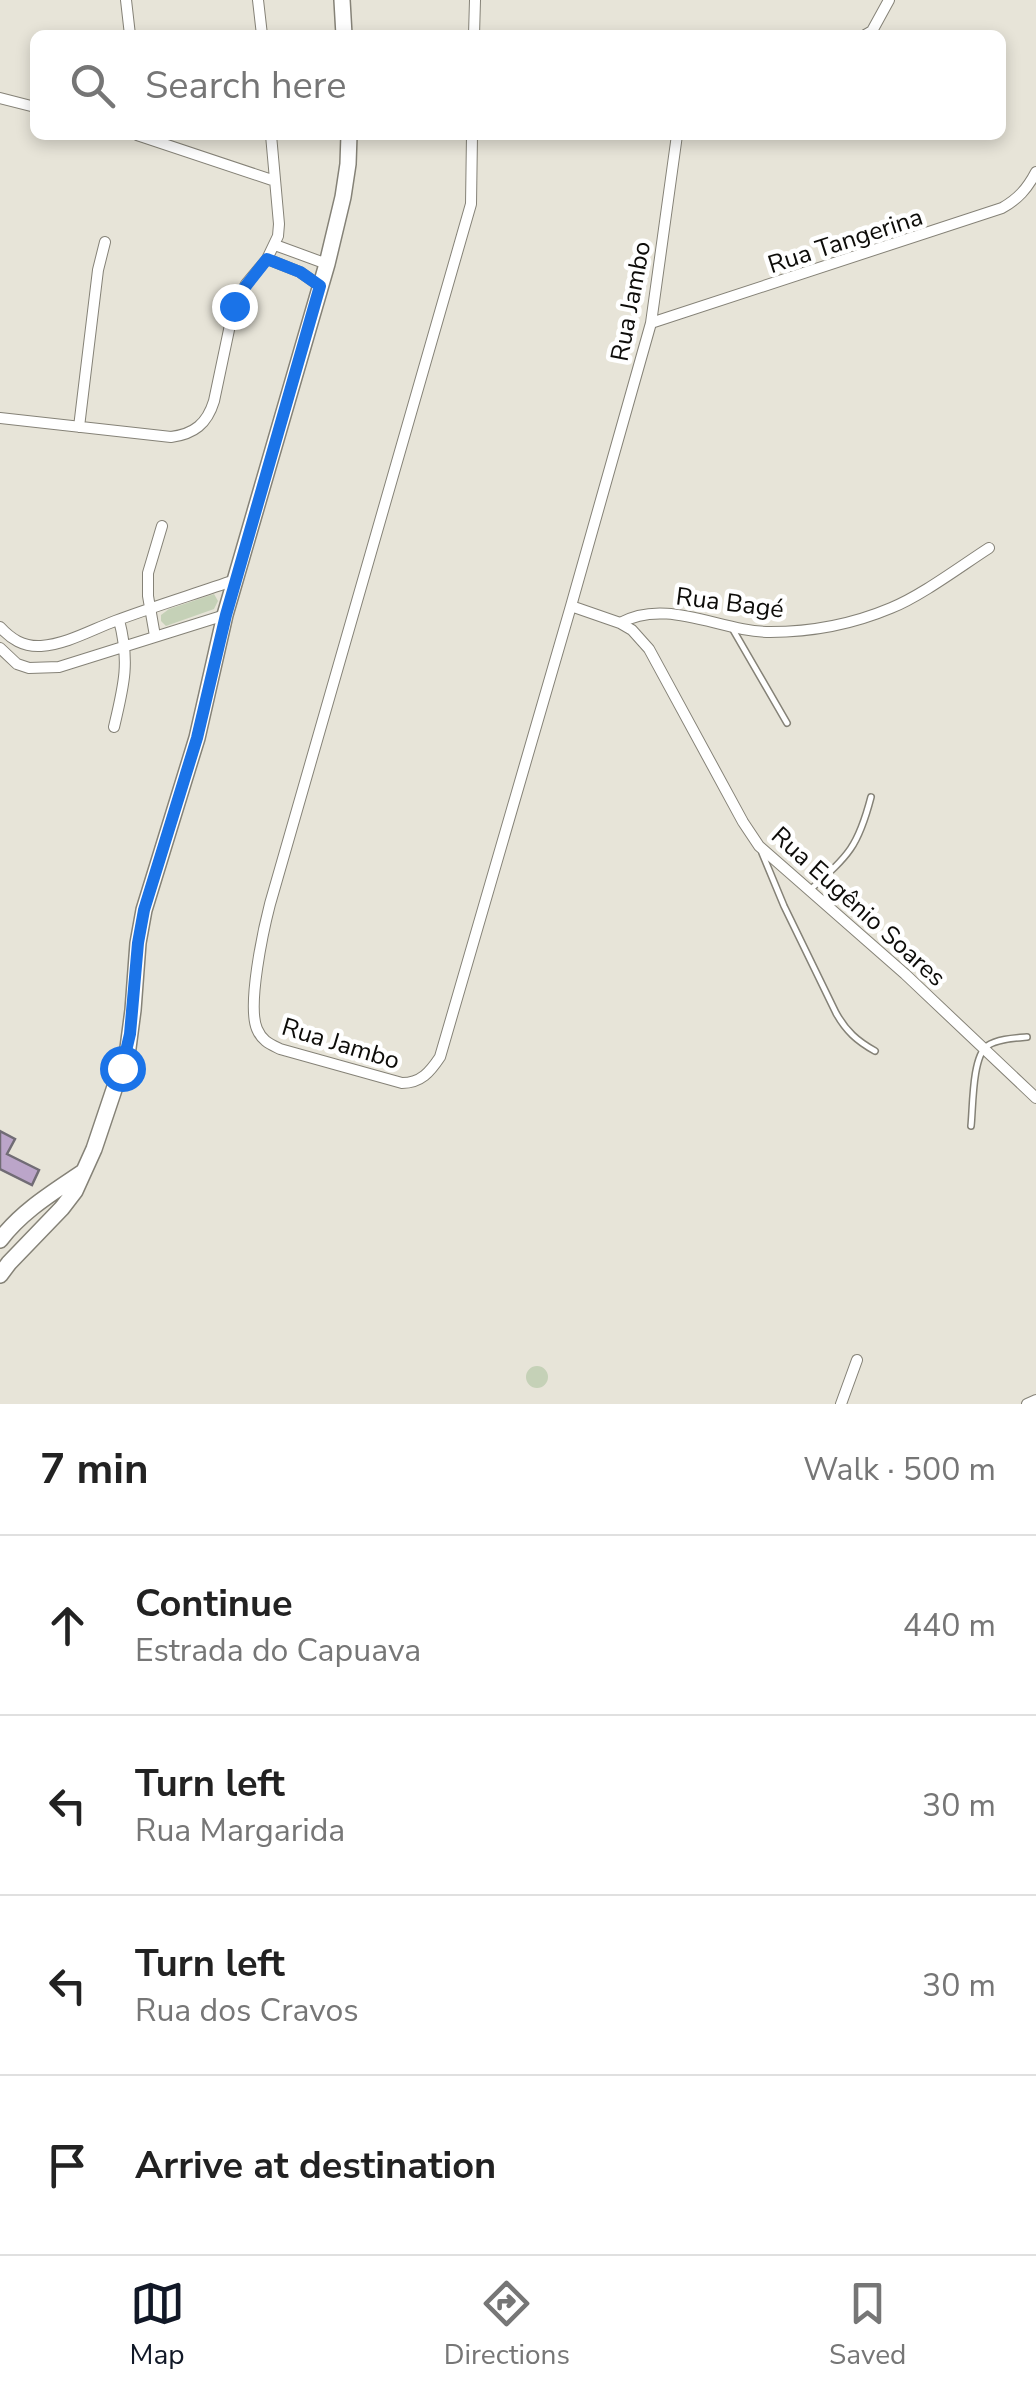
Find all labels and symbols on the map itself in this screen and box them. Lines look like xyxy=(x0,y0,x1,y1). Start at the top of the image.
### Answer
street label: Rua Tangerina xyxy=(763,200,927,282)
street label: Rua Jambo xyxy=(603,238,659,364)
route end xyxy=(212,284,258,330)
street label: Rua Bagé xyxy=(674,580,786,626)
street label: Rua Eugênio Soares xyxy=(764,819,953,994)
street label: Rua Jambo xyxy=(278,1010,404,1078)
route start xyxy=(100,1046,146,1092)

